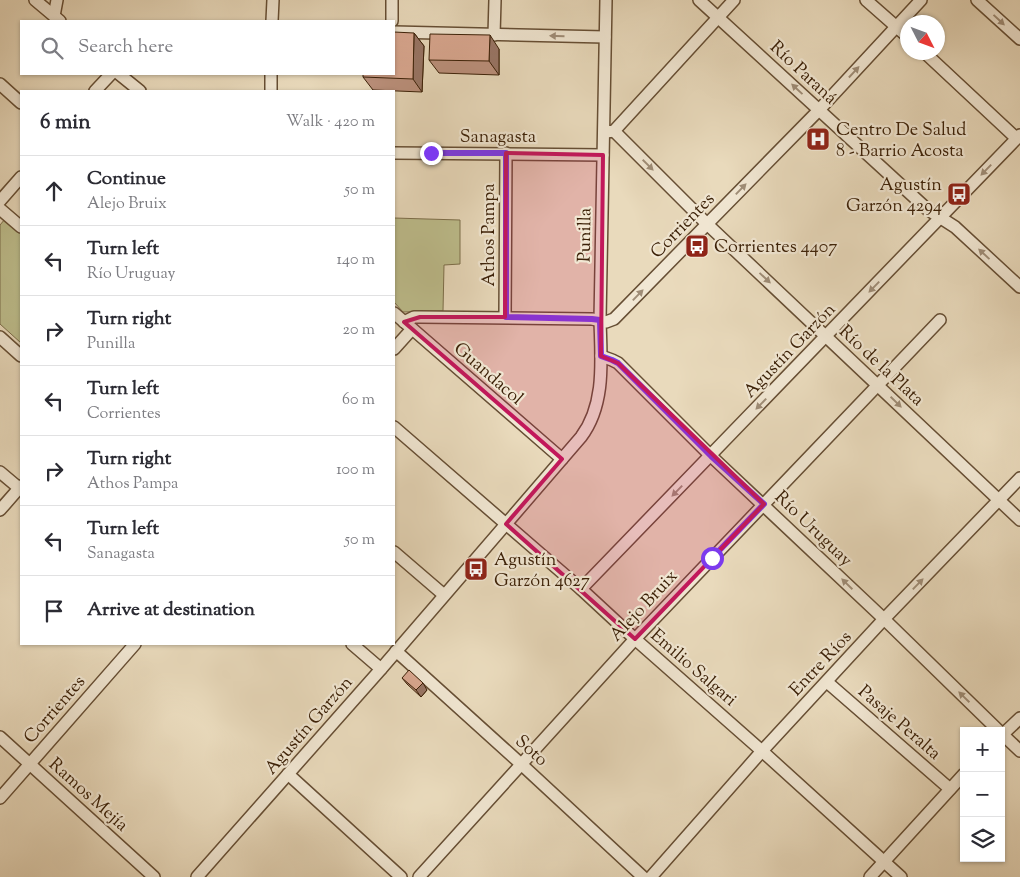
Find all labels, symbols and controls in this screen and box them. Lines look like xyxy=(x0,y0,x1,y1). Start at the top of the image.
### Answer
one-way arrow xyxy=(992,14,1004,26)
north arrow xyxy=(900,15,945,60)
search box xyxy=(20,20,395,75)
one-way arrow xyxy=(548,32,564,40)
icon: search xyxy=(38,34,66,62)
text: Search here xyxy=(78,34,173,61)
street label: Río Paraná xyxy=(763,35,842,111)
one-way arrow xyxy=(848,66,860,78)
one-way arrow xyxy=(791,83,803,95)
text: 6 min xyxy=(40,108,91,138)
text: Walk · 420 m xyxy=(286,111,375,134)
place label: Centro De Salud 8 - Barrio Acosta xyxy=(836,118,966,165)
street label: Sanagasta xyxy=(460,125,536,151)
hospital icon: Centro De Salud 8 - Barrio Acosta xyxy=(805,126,831,152)
route end xyxy=(420,142,443,165)
one-way arrow xyxy=(642,159,654,171)
one-way arrow xyxy=(980,163,992,175)
text: Continue xyxy=(87,166,166,193)
place label: Agustín Garzón 4294 xyxy=(846,173,942,220)
icon: ahead xyxy=(40,177,68,205)
text: 50 m xyxy=(344,179,375,202)
bus stop icon: Agustín Garzón 4294 xyxy=(946,181,972,207)
one-way arrow xyxy=(735,183,747,195)
street label: Athos Pampa xyxy=(477,184,503,286)
street label: Corrientes xyxy=(645,188,722,265)
text: Alejo Bruix xyxy=(87,193,167,216)
street label: Punilla xyxy=(573,208,599,262)
bus stop icon: Corrientes 4407 xyxy=(684,233,710,259)
place label: Corrientes 4407 xyxy=(714,235,837,261)
text: Turn left xyxy=(87,236,159,263)
icon: left xyxy=(40,247,68,275)
one-way arrow xyxy=(979,248,991,260)
text: 140 m xyxy=(337,249,375,272)
text: Río Uruguay xyxy=(87,263,176,286)
one-way arrow xyxy=(758,272,770,284)
one-way arrow xyxy=(868,281,880,293)
one-way arrow xyxy=(632,290,644,302)
street label: Agustín Garzón xyxy=(738,298,843,405)
text: Turn right xyxy=(87,306,171,333)
icon: right xyxy=(40,317,68,345)
text: 20 m xyxy=(342,319,375,342)
street label: Río de la Plata xyxy=(832,320,929,413)
text: Punilla xyxy=(87,333,135,356)
street label: Guandacol xyxy=(447,337,528,412)
text: Turn left xyxy=(87,376,159,403)
icon: left xyxy=(40,387,68,415)
text: 60 m xyxy=(342,389,375,412)
one-way arrow xyxy=(890,396,902,408)
one-way arrow xyxy=(755,398,767,410)
text: Corrientes xyxy=(87,403,161,426)
text: Turn right xyxy=(87,446,171,473)
icon: right xyxy=(40,457,68,485)
text: 100 m xyxy=(336,459,375,482)
text: Athos Pampa xyxy=(87,473,179,496)
one-way arrow xyxy=(671,484,683,496)
street label: Río Uruguay xyxy=(768,486,857,573)
text: Turn left xyxy=(87,516,159,543)
icon: left xyxy=(40,527,68,555)
text: 50 m xyxy=(344,529,375,552)
text: Sanagasta xyxy=(87,543,155,566)
route start xyxy=(701,547,724,570)
place label: Agustín Garzón 4627 xyxy=(494,548,590,595)
bus stop icon: Agustín Garzón 4627 xyxy=(463,556,489,582)
street label: Alejo Bruix xyxy=(604,565,685,648)
one-way arrow xyxy=(842,578,854,590)
one-way arrow xyxy=(912,578,924,590)
icon: arrive xyxy=(40,597,68,625)
text: Arrive at destination xyxy=(87,597,255,624)
street label: Emilio Salgari xyxy=(644,624,742,713)
street label: Entre Ríos xyxy=(784,626,859,703)
street label: Corrientes xyxy=(19,671,92,750)
street label: Agustín Garzón xyxy=(259,671,360,781)
street label: Pasaje Peralta xyxy=(851,680,946,767)
one-way arrow xyxy=(959,691,971,703)
map controls xyxy=(960,727,1005,862)
button: + xyxy=(960,727,1005,772)
street label: Soto xyxy=(508,730,553,773)
street label: Ramos Mejía xyxy=(42,752,133,838)
button: − xyxy=(960,772,1005,817)
button: layers xyxy=(960,817,1005,862)

